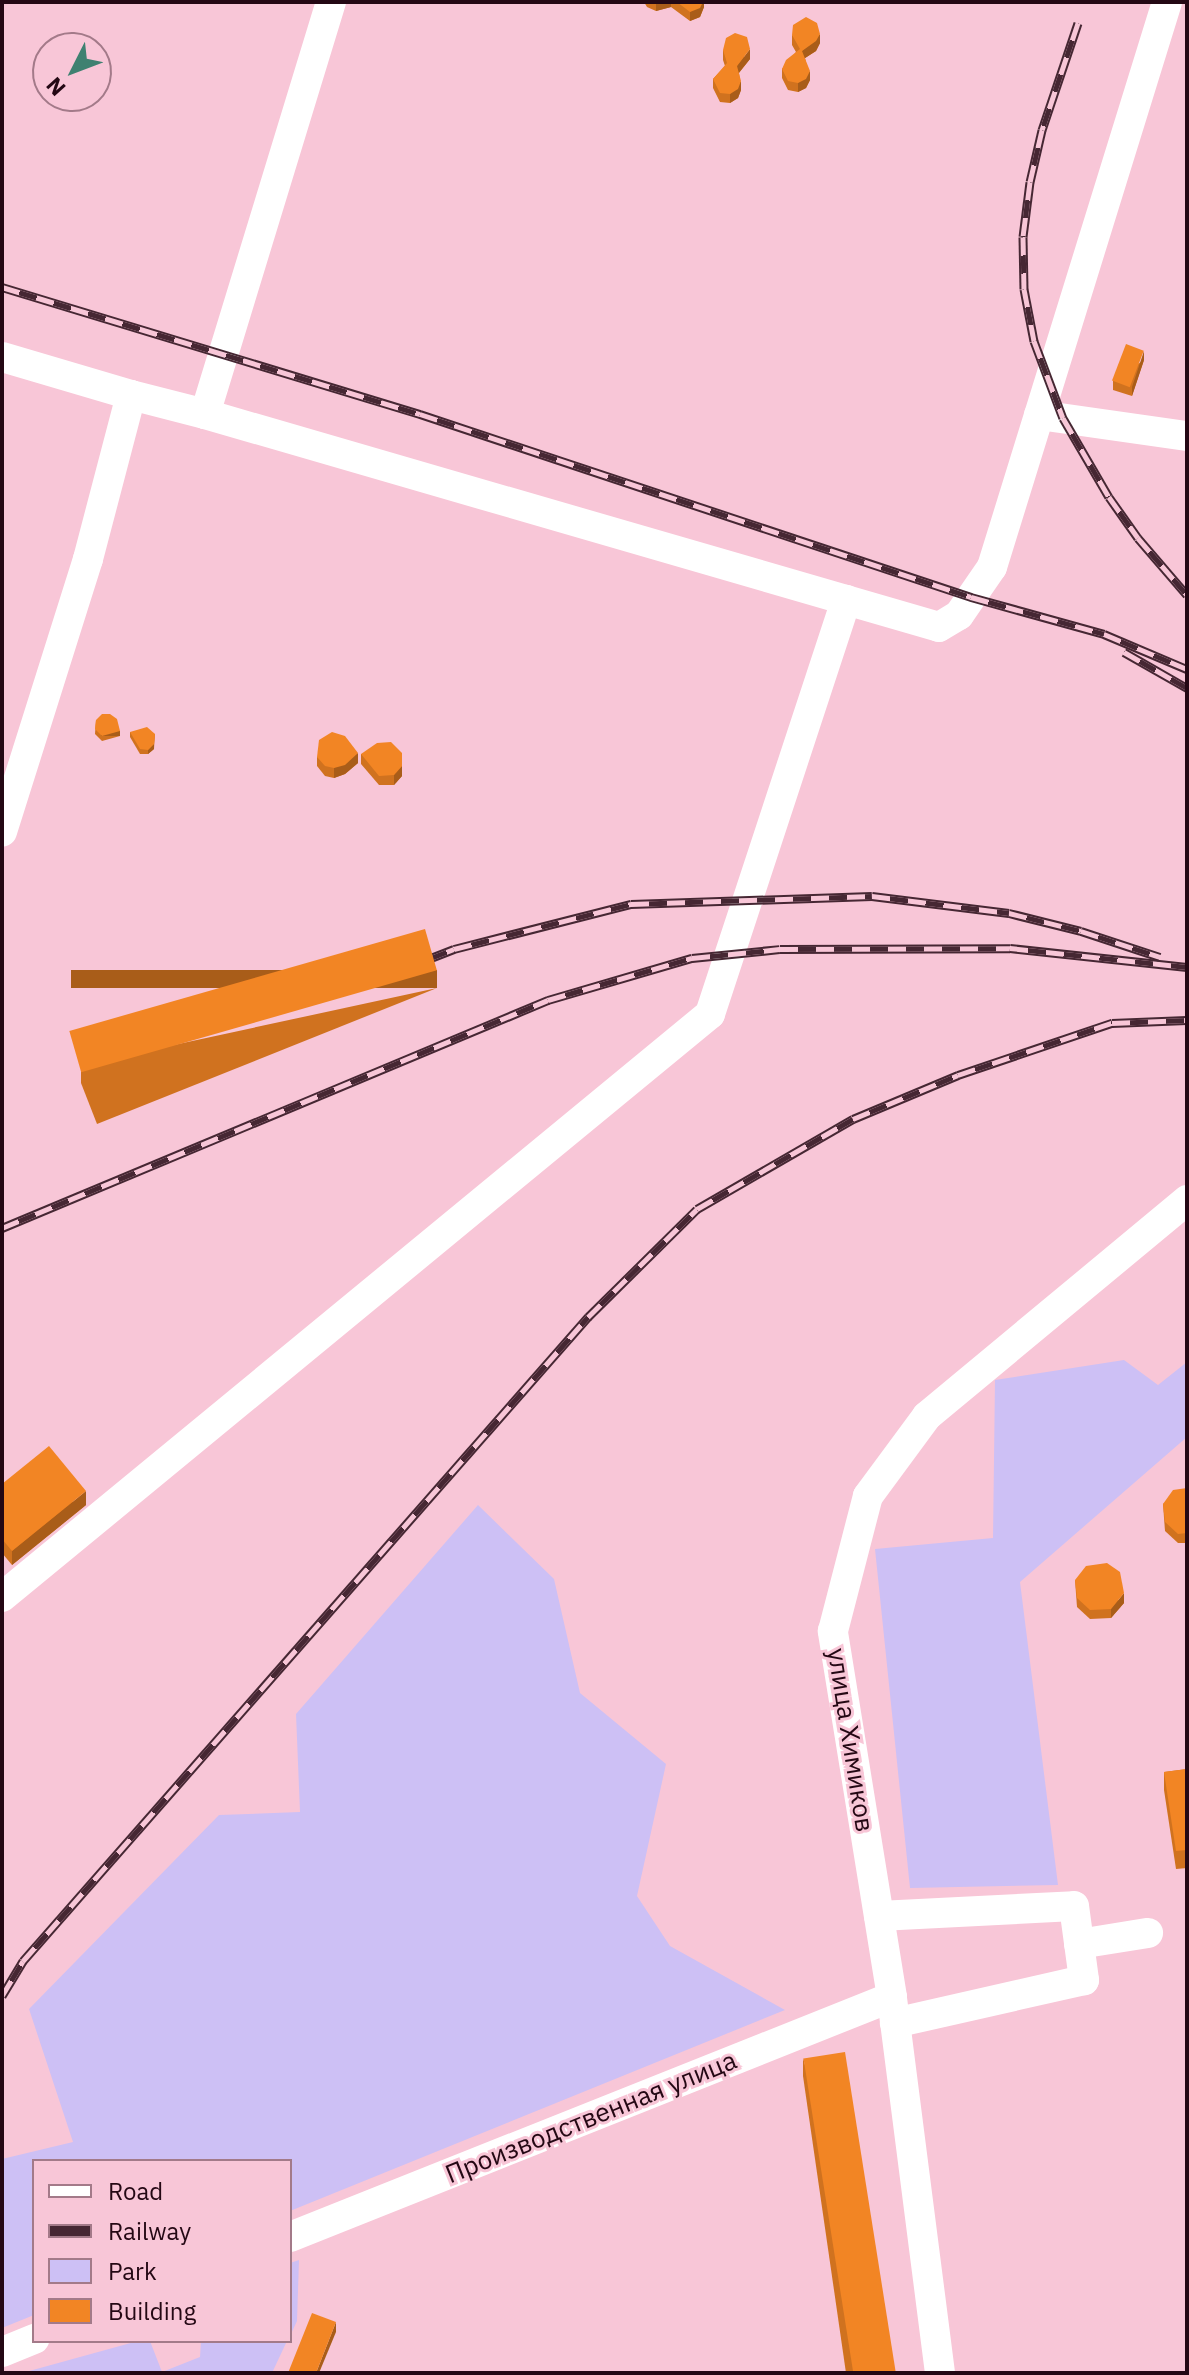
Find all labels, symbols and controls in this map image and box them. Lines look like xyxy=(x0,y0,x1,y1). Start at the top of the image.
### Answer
north arrow xyxy=(32,32,112,112)
text: N xyxy=(39,71,71,103)
street label: улица Химиков xyxy=(821,1646,881,1834)
street label: Производственная улица xyxy=(441,2044,741,2190)
legend xyxy=(32,2159,292,2343)
text: Road xyxy=(108,2175,163,2207)
text: Railway xyxy=(108,2215,191,2247)
text: Park xyxy=(108,2255,157,2287)
text: Building xyxy=(108,2295,196,2327)

